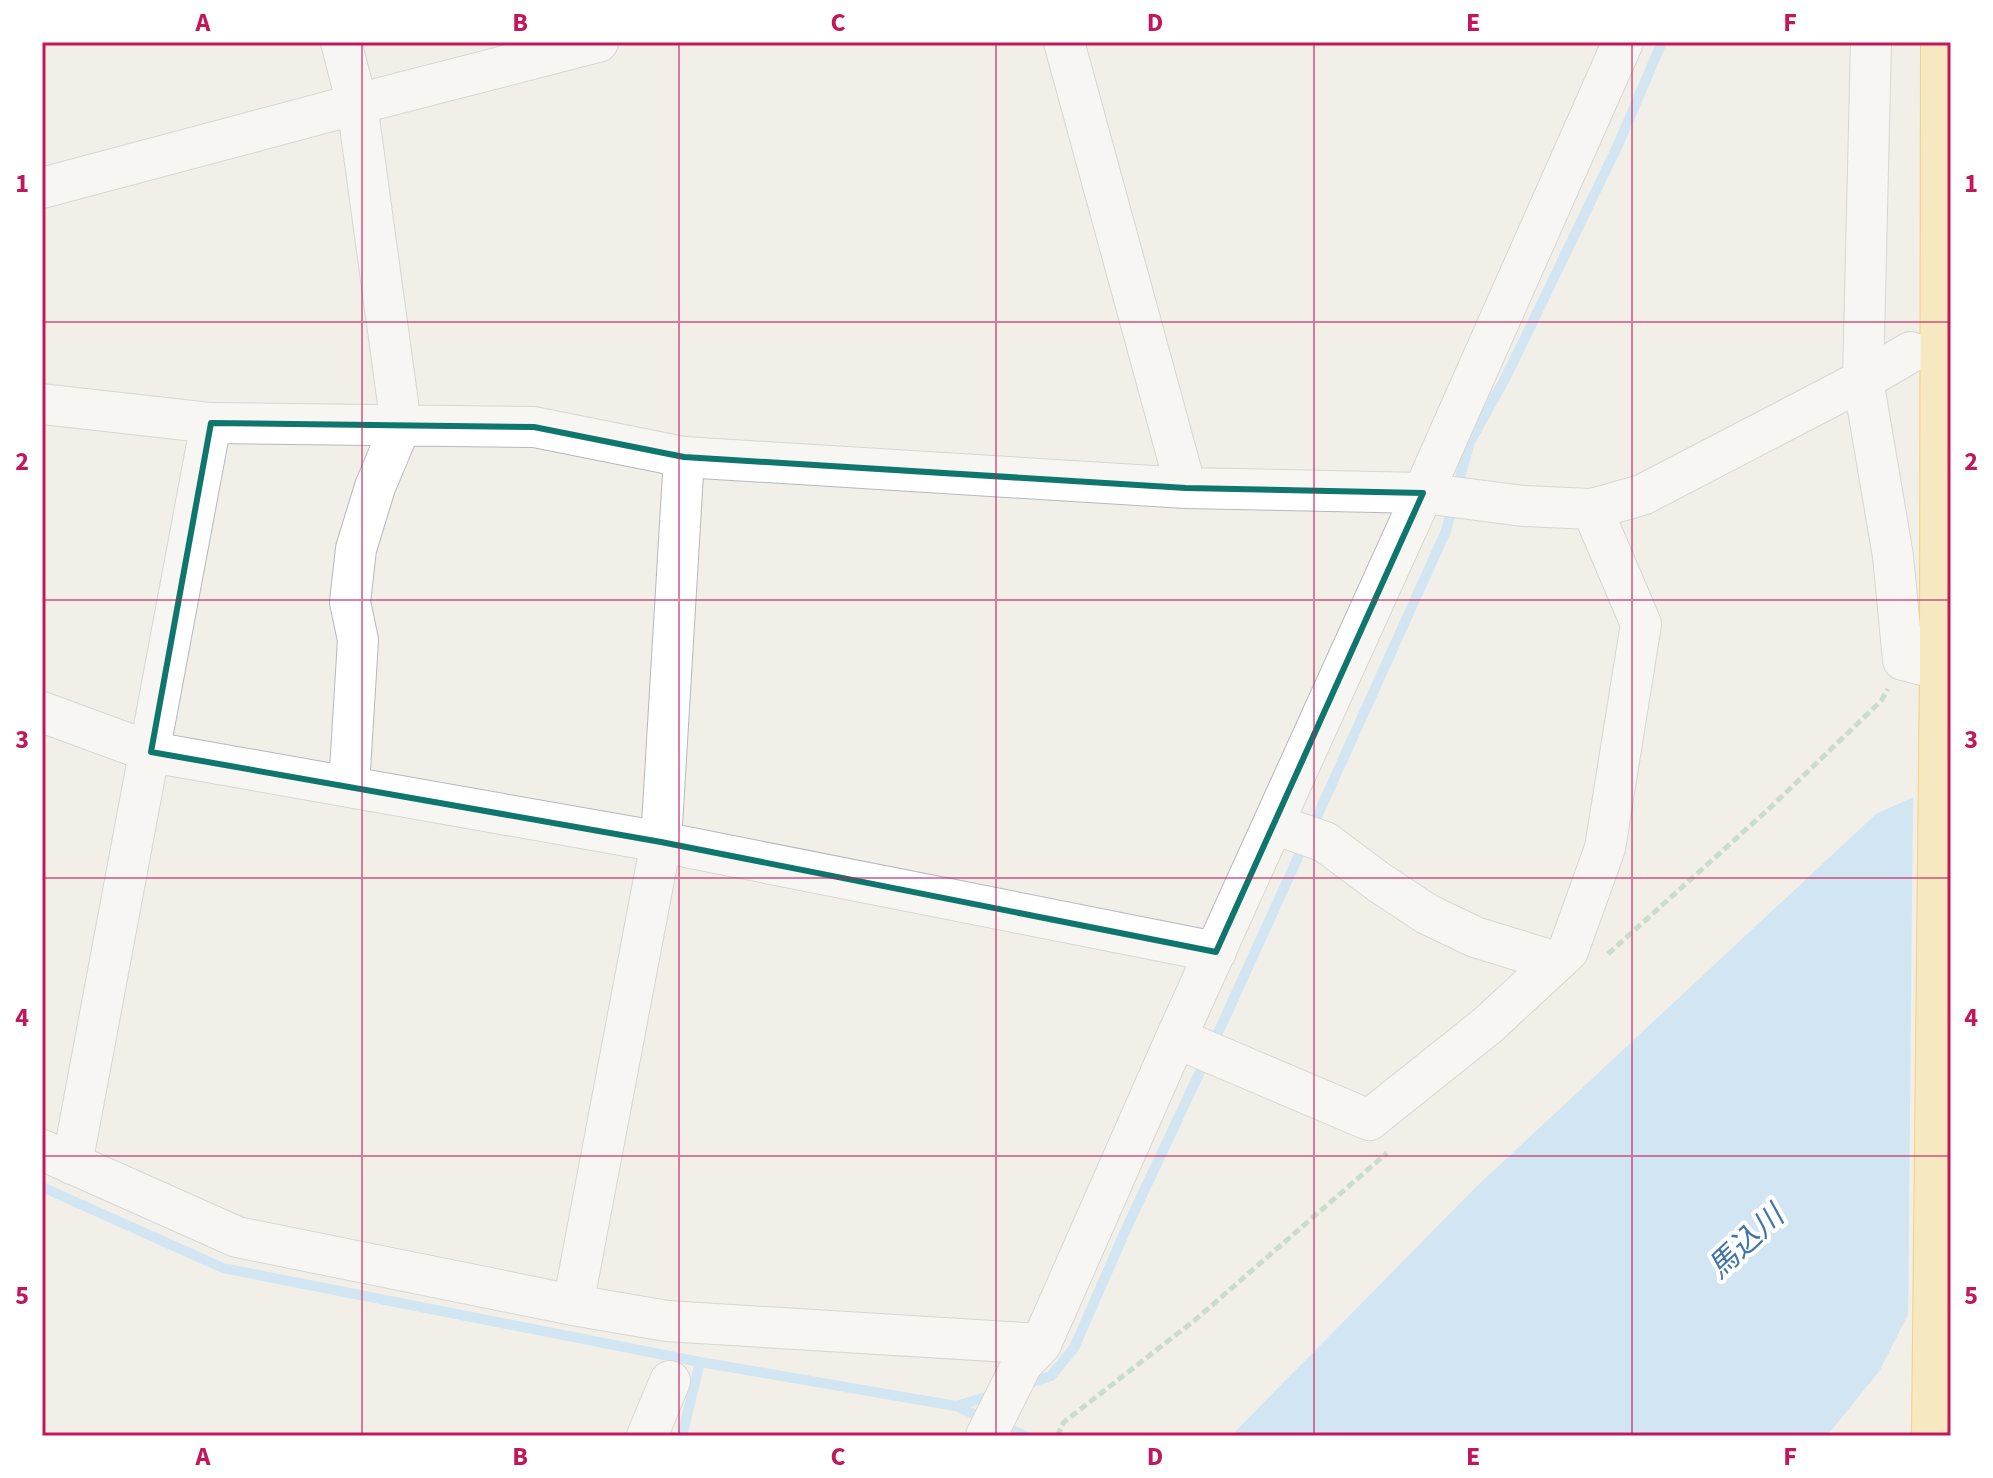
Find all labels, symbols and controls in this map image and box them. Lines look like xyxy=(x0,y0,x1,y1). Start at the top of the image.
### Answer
text: A xyxy=(195,4,212,41)
text: B xyxy=(512,4,528,41)
text: C xyxy=(830,4,846,41)
text: D xyxy=(1147,4,1163,41)
text: E xyxy=(1466,4,1480,41)
text: F xyxy=(1783,4,1797,41)
text: 1 xyxy=(15,165,29,202)
text: 1 xyxy=(1964,165,1978,202)
text: 2 xyxy=(15,443,29,480)
text: 2 xyxy=(1964,443,1978,480)
text: 3 xyxy=(15,721,29,758)
text: 3 xyxy=(1964,721,1978,758)
text: 4 xyxy=(15,999,29,1036)
text: 4 xyxy=(1964,999,1978,1036)
water label: 馬込川 xyxy=(1698,1194,1796,1288)
text: 5 xyxy=(15,1277,29,1314)
text: 5 xyxy=(1964,1277,1978,1314)
text: A xyxy=(195,1438,212,1475)
text: B xyxy=(512,1438,528,1475)
text: C xyxy=(830,1438,846,1475)
text: D xyxy=(1147,1438,1163,1475)
text: E xyxy=(1466,1438,1480,1475)
text: F xyxy=(1783,1438,1797,1475)

